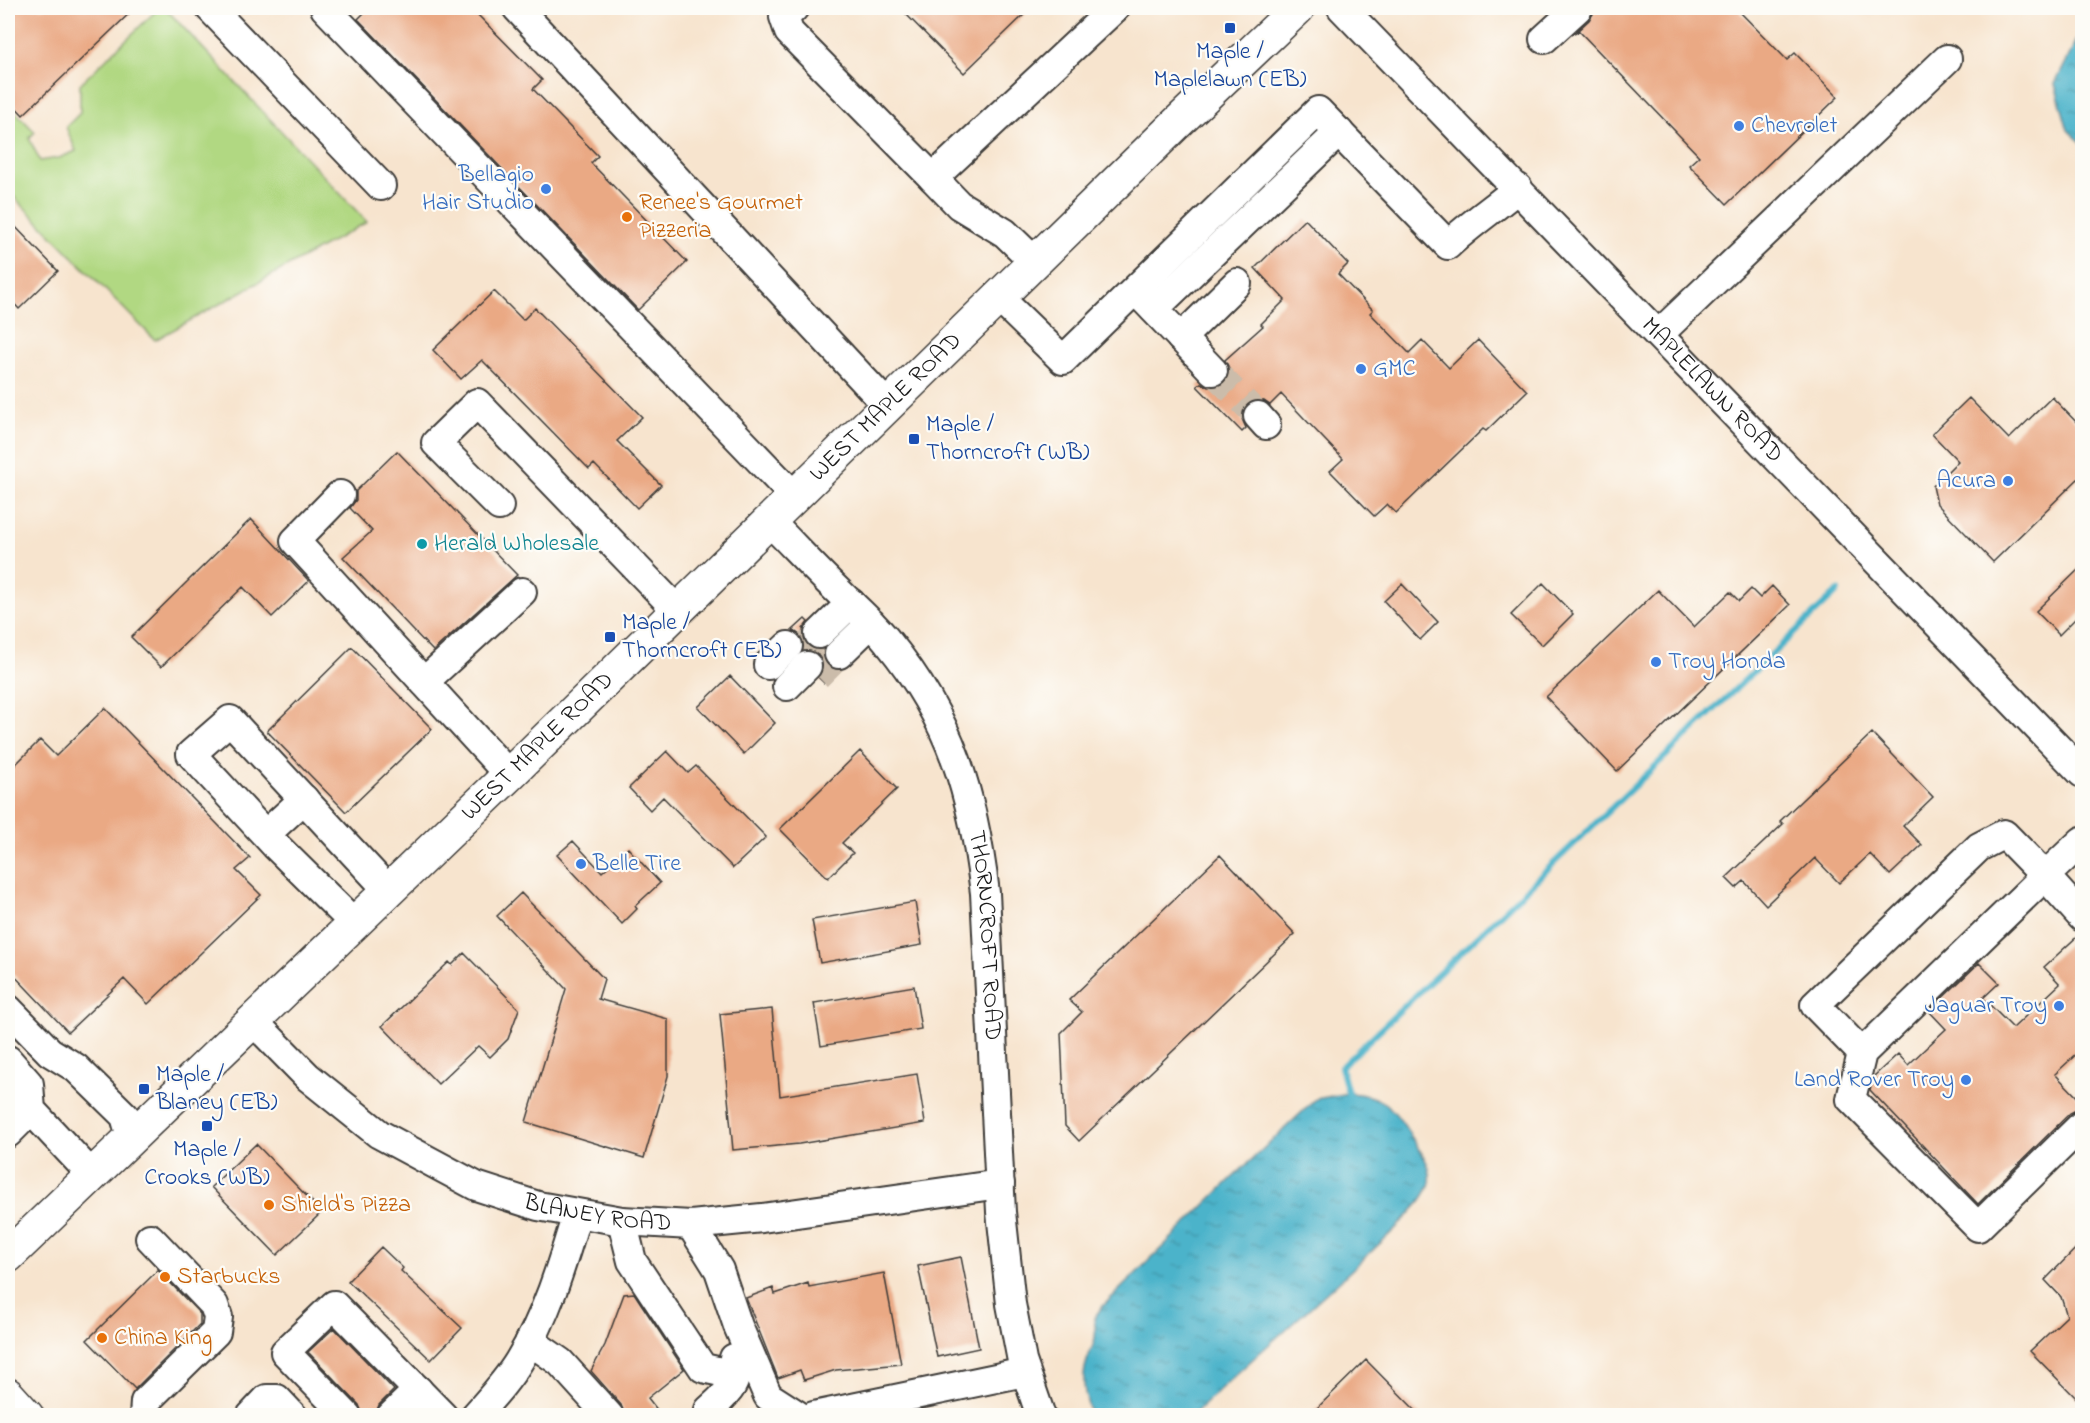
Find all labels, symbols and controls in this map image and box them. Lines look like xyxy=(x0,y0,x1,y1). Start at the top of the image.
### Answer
marker: Maple / Maplelawn (EB) xyxy=(1223,21,1237,35)
place label: Maple / Maplelawn (EB) xyxy=(1153,35,1307,98)
place label: Chevrolet xyxy=(1751,109,1838,144)
marker: Chevrolet xyxy=(1732,119,1746,133)
place label: Bellagio Hair Studio xyxy=(422,158,534,221)
marker: Bellagio Hair Studio xyxy=(539,182,553,196)
place label: Renee's Gourmet Pizzeria xyxy=(639,186,803,249)
marker: Renee's Gourmet Pizzeria xyxy=(620,210,634,224)
street label: MAPLELAWN ROAD xyxy=(1633,309,1791,471)
street label: WEST MAPLE ROAD xyxy=(802,324,970,490)
place label: GMC xyxy=(1373,352,1416,387)
marker: GMC xyxy=(1354,362,1368,376)
place label: Maple / Thorncroft (WB) xyxy=(926,408,1090,471)
marker: Maple / Thorncroft (WB) xyxy=(907,432,921,446)
place label: Acura xyxy=(1937,464,1996,499)
marker: Acura xyxy=(2001,474,2015,488)
place label: Herald Wholesale xyxy=(434,527,599,562)
marker: Herald Wholesale xyxy=(415,537,429,551)
place label: Maple / Thorncroft (EB) xyxy=(622,606,782,669)
marker: Maple / Thorncroft (EB) xyxy=(603,630,617,644)
place label: Troy Honda xyxy=(1668,645,1786,681)
marker: Troy Honda xyxy=(1649,655,1663,669)
street label: WEST MAPLE ROAD xyxy=(453,664,622,829)
street label: THORNCROFT ROAD xyxy=(958,827,1010,1041)
place label: Belle Tire xyxy=(592,847,681,882)
marker: Belle Tire xyxy=(574,857,588,871)
place label: Jaguar Troy xyxy=(1924,989,2047,1025)
marker: Jaguar Troy xyxy=(2052,999,2066,1013)
place label: Maple / Blaney (EB) xyxy=(155,1058,277,1122)
place label: Land Rover Troy xyxy=(1794,1063,1954,1099)
marker: Land Rover Troy xyxy=(1959,1073,1973,1087)
marker: Maple / Blaney (EB) xyxy=(137,1082,151,1096)
marker: Maple / Crooks (WB) xyxy=(200,1119,214,1133)
place label: Maple / Crooks (WB) xyxy=(144,1133,270,1196)
street label: BLANEY ROAD xyxy=(518,1185,673,1241)
place label: Shield's Pizza xyxy=(281,1188,411,1223)
marker: Shield's Pizza xyxy=(262,1198,276,1212)
place label: Starbucks xyxy=(177,1260,281,1295)
marker: Starbucks xyxy=(158,1270,172,1284)
place label: China King xyxy=(114,1321,212,1356)
marker: China King xyxy=(95,1331,109,1345)

